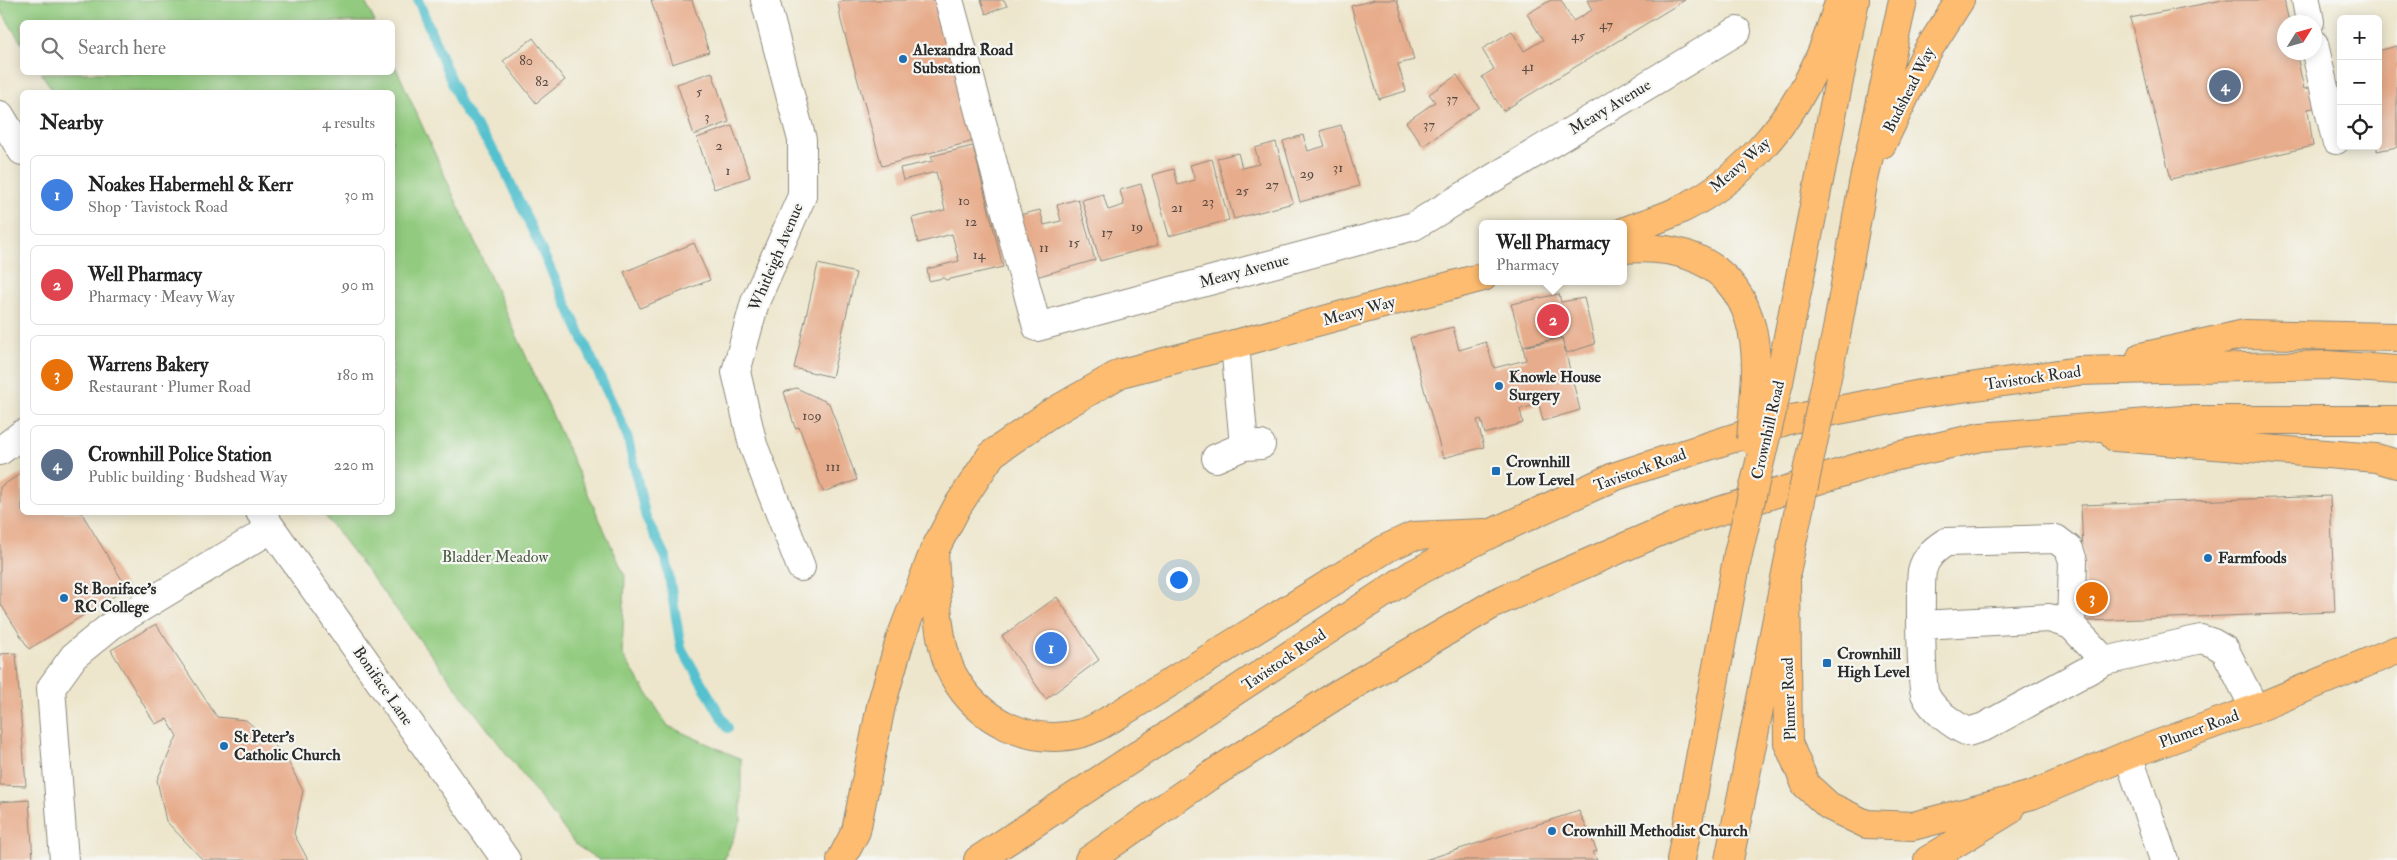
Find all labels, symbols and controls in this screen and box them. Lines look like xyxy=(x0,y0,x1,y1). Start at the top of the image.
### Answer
north arrow xyxy=(2277,15,2322,60)
map controls xyxy=(2337,15,2382,150)
button: + xyxy=(2337,15,2382,60)
house number: 47 xyxy=(1599,16,1613,33)
search box xyxy=(20,20,395,75)
house number: 45 xyxy=(1571,27,1586,44)
icon: search xyxy=(38,34,66,62)
text: Search here xyxy=(78,36,166,60)
place label: Alexandra Road Substation xyxy=(912,40,1013,78)
street label: Budshead Way xyxy=(1879,43,1940,136)
house number: 80 xyxy=(519,52,533,69)
marker: Alexandra Road Substation xyxy=(897,53,909,65)
house number: 41 xyxy=(1522,58,1534,75)
button: − xyxy=(2337,60,2382,105)
pin: 4 xyxy=(2209,67,2241,105)
house number: 82 xyxy=(535,73,549,90)
street label: Meavy Avenue xyxy=(1565,75,1655,139)
house number: 5 xyxy=(696,83,703,100)
house number: 37 xyxy=(1446,90,1458,107)
button: locate xyxy=(2337,105,2382,150)
house number: 3 xyxy=(704,108,710,125)
text: Nearby xyxy=(40,109,103,136)
text: 4 results xyxy=(322,113,375,133)
house number: 37 xyxy=(1423,116,1435,133)
street label: Meavy Way xyxy=(1706,133,1775,197)
house number: 2 xyxy=(715,137,723,154)
house number: 31 xyxy=(1333,159,1343,176)
house number: 1 xyxy=(726,162,731,179)
house number: 29 xyxy=(1300,165,1314,182)
text: Noakes Habermehl & Kerr xyxy=(88,173,293,197)
house number: 27 xyxy=(1265,176,1279,193)
house number: 25 xyxy=(1235,182,1249,199)
text: 1 xyxy=(54,185,60,205)
text: 30 m xyxy=(344,185,374,205)
house number: 10 xyxy=(958,192,970,209)
house number: 23 xyxy=(1202,193,1214,210)
text: Shop · Tavistock Road xyxy=(88,197,228,217)
house number: 21 xyxy=(1171,199,1183,216)
street label: Whitleigh Avenue xyxy=(744,200,808,315)
house number: 12 xyxy=(965,213,977,230)
house number: 19 xyxy=(1131,218,1143,235)
popup xyxy=(1479,220,1627,285)
house number: 17 xyxy=(1101,224,1113,241)
text: Well Pharmacy xyxy=(1496,231,1610,255)
house number: 15 xyxy=(1068,234,1080,251)
house number: 11 xyxy=(1039,239,1049,256)
house number: 14 xyxy=(973,246,987,263)
street label: Meavy Avenue xyxy=(1197,249,1291,293)
text: Pharmacy xyxy=(1496,255,1559,275)
text: Well Pharmacy xyxy=(88,263,202,287)
text: 2 xyxy=(53,275,61,295)
text: 90 m xyxy=(342,275,374,295)
text: Pharmacy · Meavy Way xyxy=(88,287,235,307)
street label: Meavy Way xyxy=(1321,292,1398,330)
pin: 2 xyxy=(1537,301,1569,339)
text: Warrens Bakery xyxy=(88,353,208,377)
street label: Tavistock Road xyxy=(1984,361,2082,395)
text: 3 xyxy=(54,365,60,385)
text: 180 m xyxy=(337,365,374,385)
place label: Knowle House Surgery xyxy=(1509,367,1601,406)
text: Restaurant · Plumer Road xyxy=(88,377,251,397)
street label: Crownhill Road xyxy=(1747,378,1789,481)
marker: Knowle House Surgery xyxy=(1493,380,1505,392)
house number: 109 xyxy=(802,407,822,424)
text: Crownhill Police Station xyxy=(88,443,272,467)
street label: Tavistock Road xyxy=(1591,444,1689,496)
place label: Crownhill Low Level xyxy=(1506,452,1575,490)
text: 4 xyxy=(53,455,61,475)
text: 220 m xyxy=(334,455,374,475)
house number: 111 xyxy=(826,458,841,475)
marker: Crownhill Low Level xyxy=(1490,465,1502,477)
text: Public building · Budshead Way xyxy=(88,467,287,487)
park label: Bladder Meadow xyxy=(442,547,549,567)
place label: Farmfoods xyxy=(2218,548,2287,568)
marker: Farmfoods xyxy=(2202,552,2214,564)
your location xyxy=(1166,567,1192,593)
place label: St Boniface's RC College xyxy=(74,579,157,618)
pin: 3 xyxy=(2076,579,2108,617)
marker: St Boniface's RC College xyxy=(58,592,70,604)
street label: Tavistock Road xyxy=(1238,625,1330,695)
pin: 1 xyxy=(1035,629,1067,667)
street label: Boniface Lane xyxy=(348,643,418,730)
place label: Crownhill High Level xyxy=(1837,644,1911,683)
street label: Plumer Road xyxy=(1778,657,1800,741)
marker: Crownhill High Level xyxy=(1821,657,1833,669)
street label: Plumer Road xyxy=(2156,705,2242,753)
place label: St Peter's Catholic Church xyxy=(234,727,341,765)
marker: St Peter's Catholic Church xyxy=(218,740,230,752)
place label: Crownhill Methodist Church xyxy=(1562,821,1748,841)
marker: Crownhill Methodist Church xyxy=(1546,825,1558,837)

